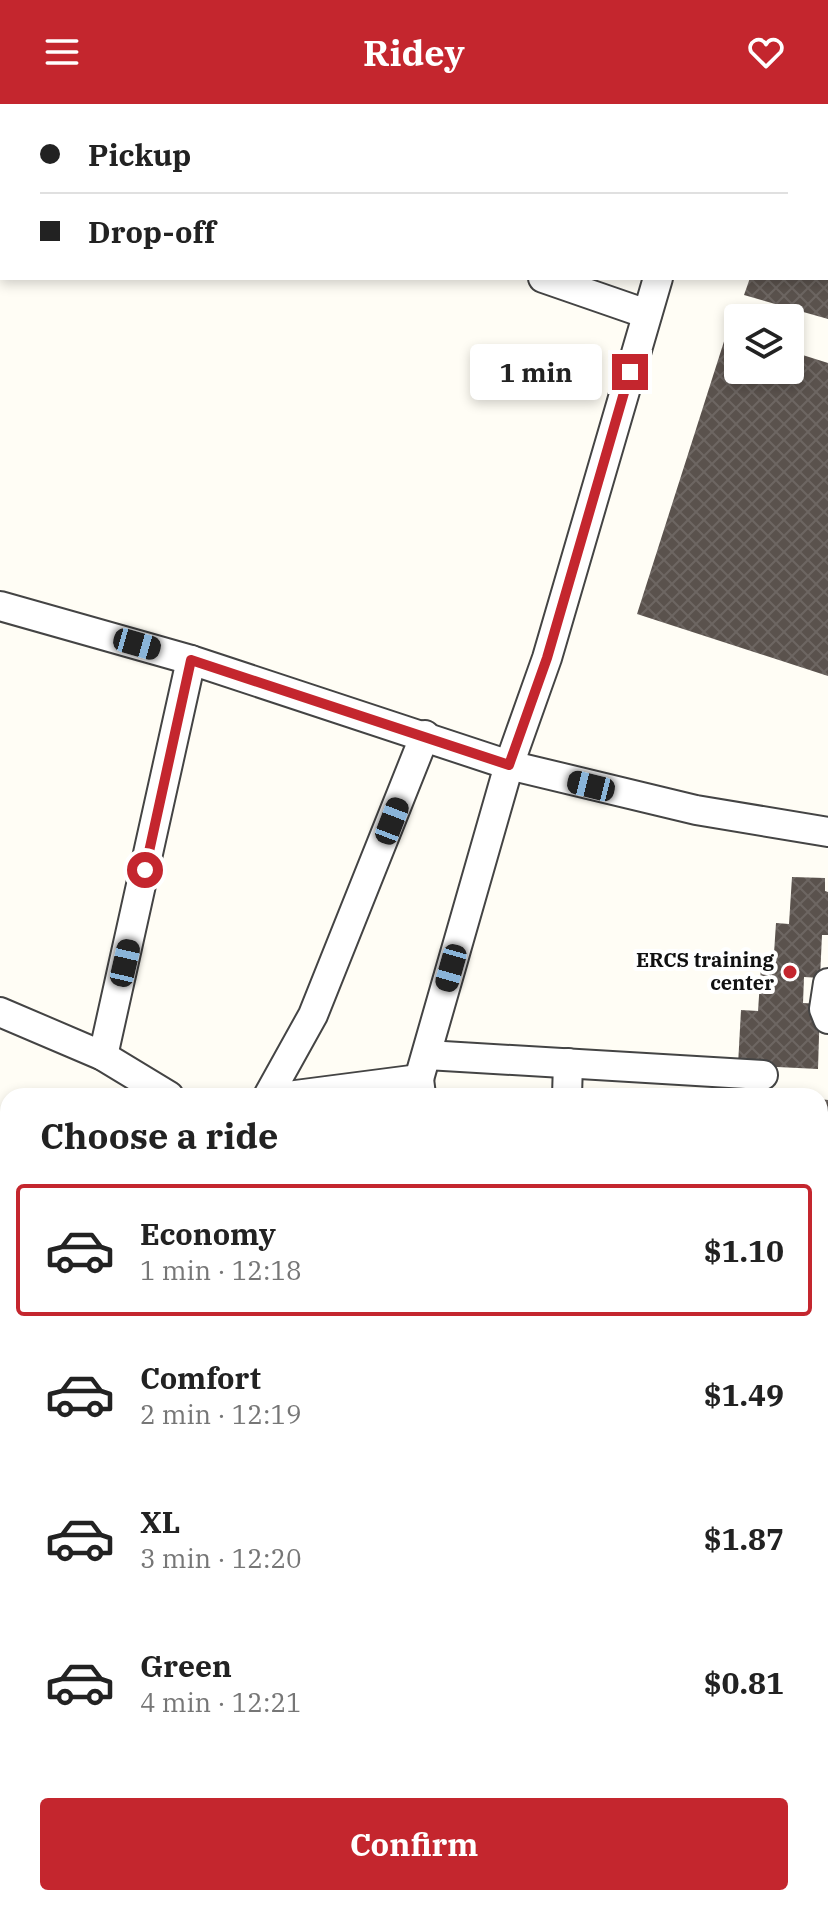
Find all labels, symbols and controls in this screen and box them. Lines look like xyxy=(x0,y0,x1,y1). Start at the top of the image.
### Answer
text: Ridey xyxy=(363,29,465,76)
icon: menu xyxy=(40,30,84,74)
icon: heart xyxy=(744,30,788,74)
text: Pickup xyxy=(88,135,191,174)
text: Drop-off xyxy=(88,212,216,251)
map controls xyxy=(724,304,804,384)
button: layers xyxy=(724,304,804,384)
callout: 1 min xyxy=(470,344,602,400)
route end xyxy=(612,354,648,390)
text: 1 min xyxy=(500,355,572,389)
car xyxy=(111,626,163,662)
car xyxy=(565,769,617,803)
car xyxy=(372,794,412,848)
route start xyxy=(127,852,163,888)
car xyxy=(108,937,142,989)
car xyxy=(433,942,469,994)
place label: ERCS training center xyxy=(636,946,774,996)
marker: ERCS training center xyxy=(781,963,799,981)
text: Choose a ride xyxy=(40,1112,279,1159)
icon: car xyxy=(44,1214,116,1286)
text: Economy xyxy=(140,1214,276,1253)
text: $1.10 xyxy=(704,1231,784,1270)
text: 1 min · 12:18 xyxy=(140,1253,302,1287)
icon: car xyxy=(44,1358,116,1430)
text: Comfort xyxy=(140,1358,261,1397)
text: $1.49 xyxy=(704,1375,784,1414)
text: 2 min · 12:19 xyxy=(140,1397,302,1431)
icon: car xyxy=(44,1502,116,1574)
text: XL xyxy=(140,1502,180,1541)
text: $1.87 xyxy=(704,1519,784,1558)
text: 3 min · 12:20 xyxy=(140,1541,302,1575)
icon: car xyxy=(44,1646,116,1718)
text: Green xyxy=(140,1646,232,1685)
text: $0.81 xyxy=(704,1663,784,1702)
text: 4 min · 12:21 xyxy=(140,1685,302,1719)
button: Confirm xyxy=(40,1798,788,1890)

